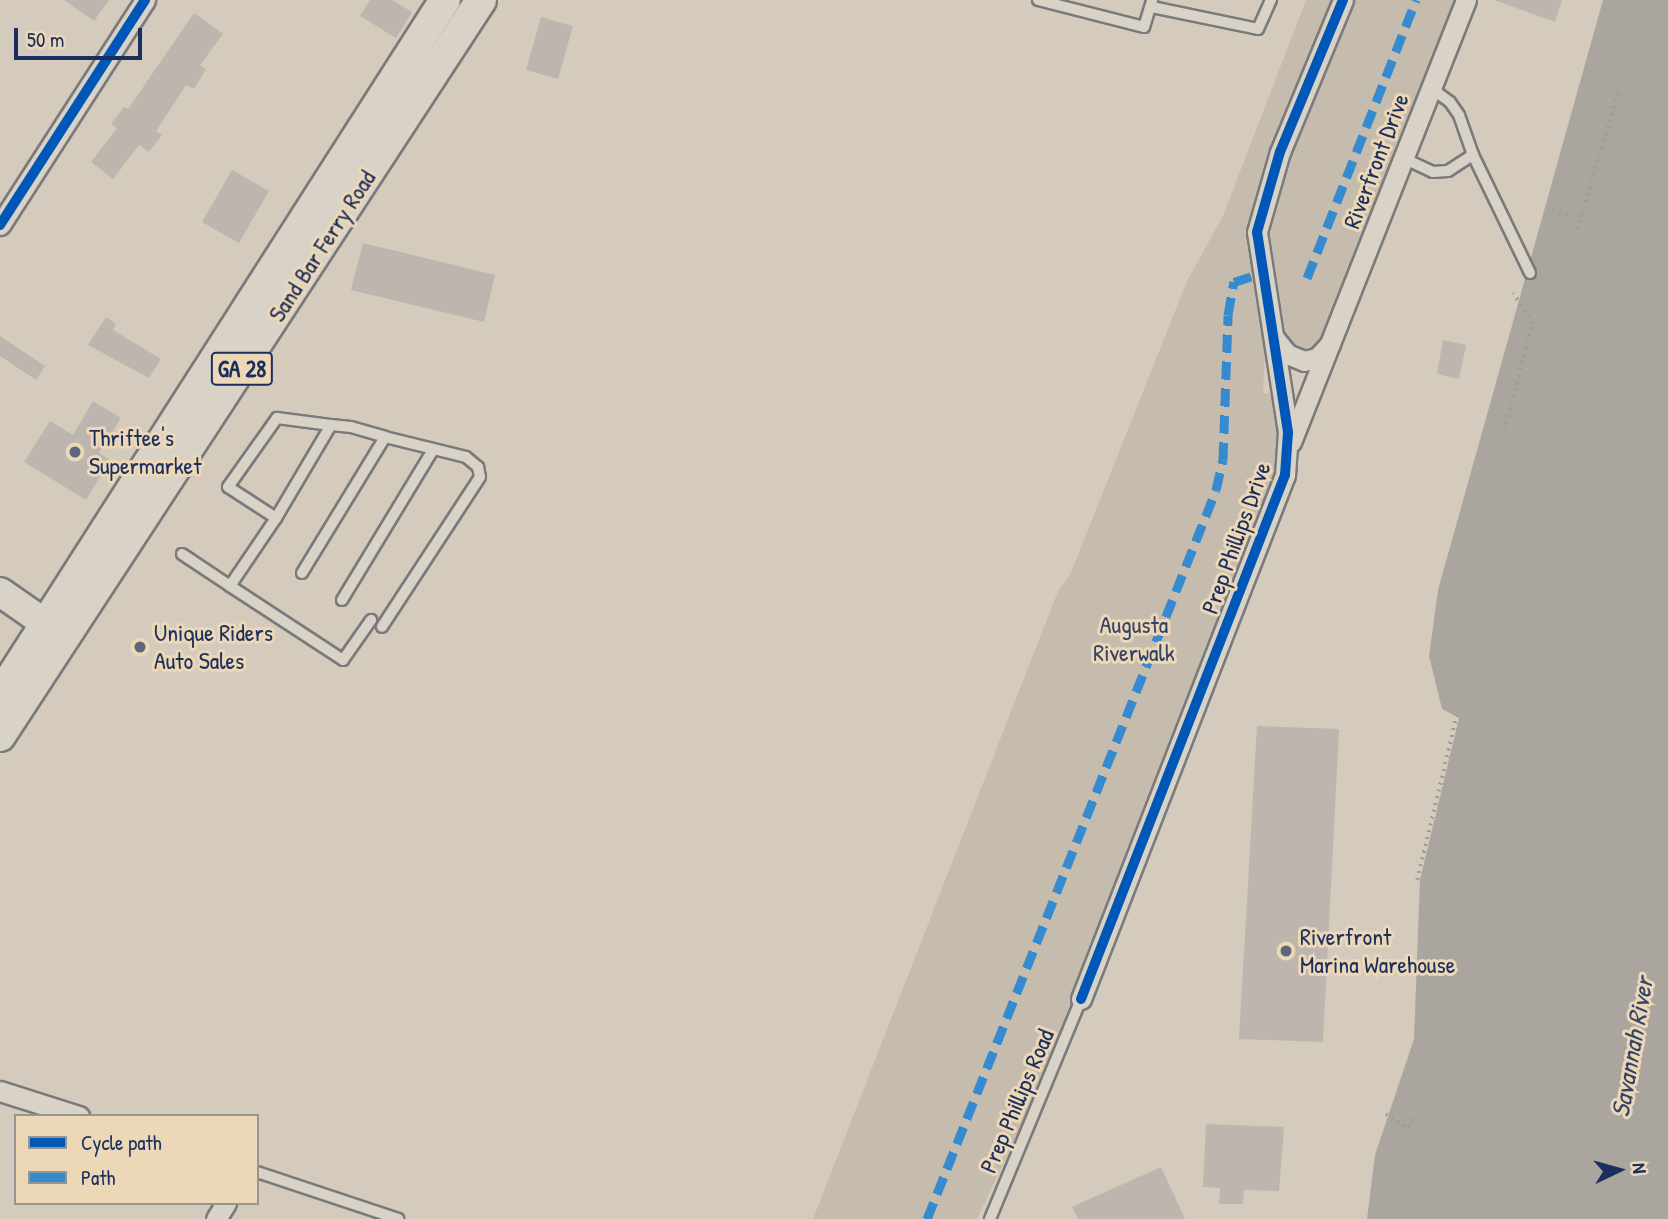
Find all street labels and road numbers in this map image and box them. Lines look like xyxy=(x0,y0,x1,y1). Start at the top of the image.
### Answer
street label: Riverfront Drive xyxy=(1337,90,1415,232)
street label: Sand Bar Ferry Road xyxy=(262,165,382,327)
road number: GA 28 xyxy=(210,350,274,388)
street label: Prep Phillips Drive xyxy=(1195,458,1277,618)
street label: Prep Phillips Road xyxy=(974,1025,1060,1177)

